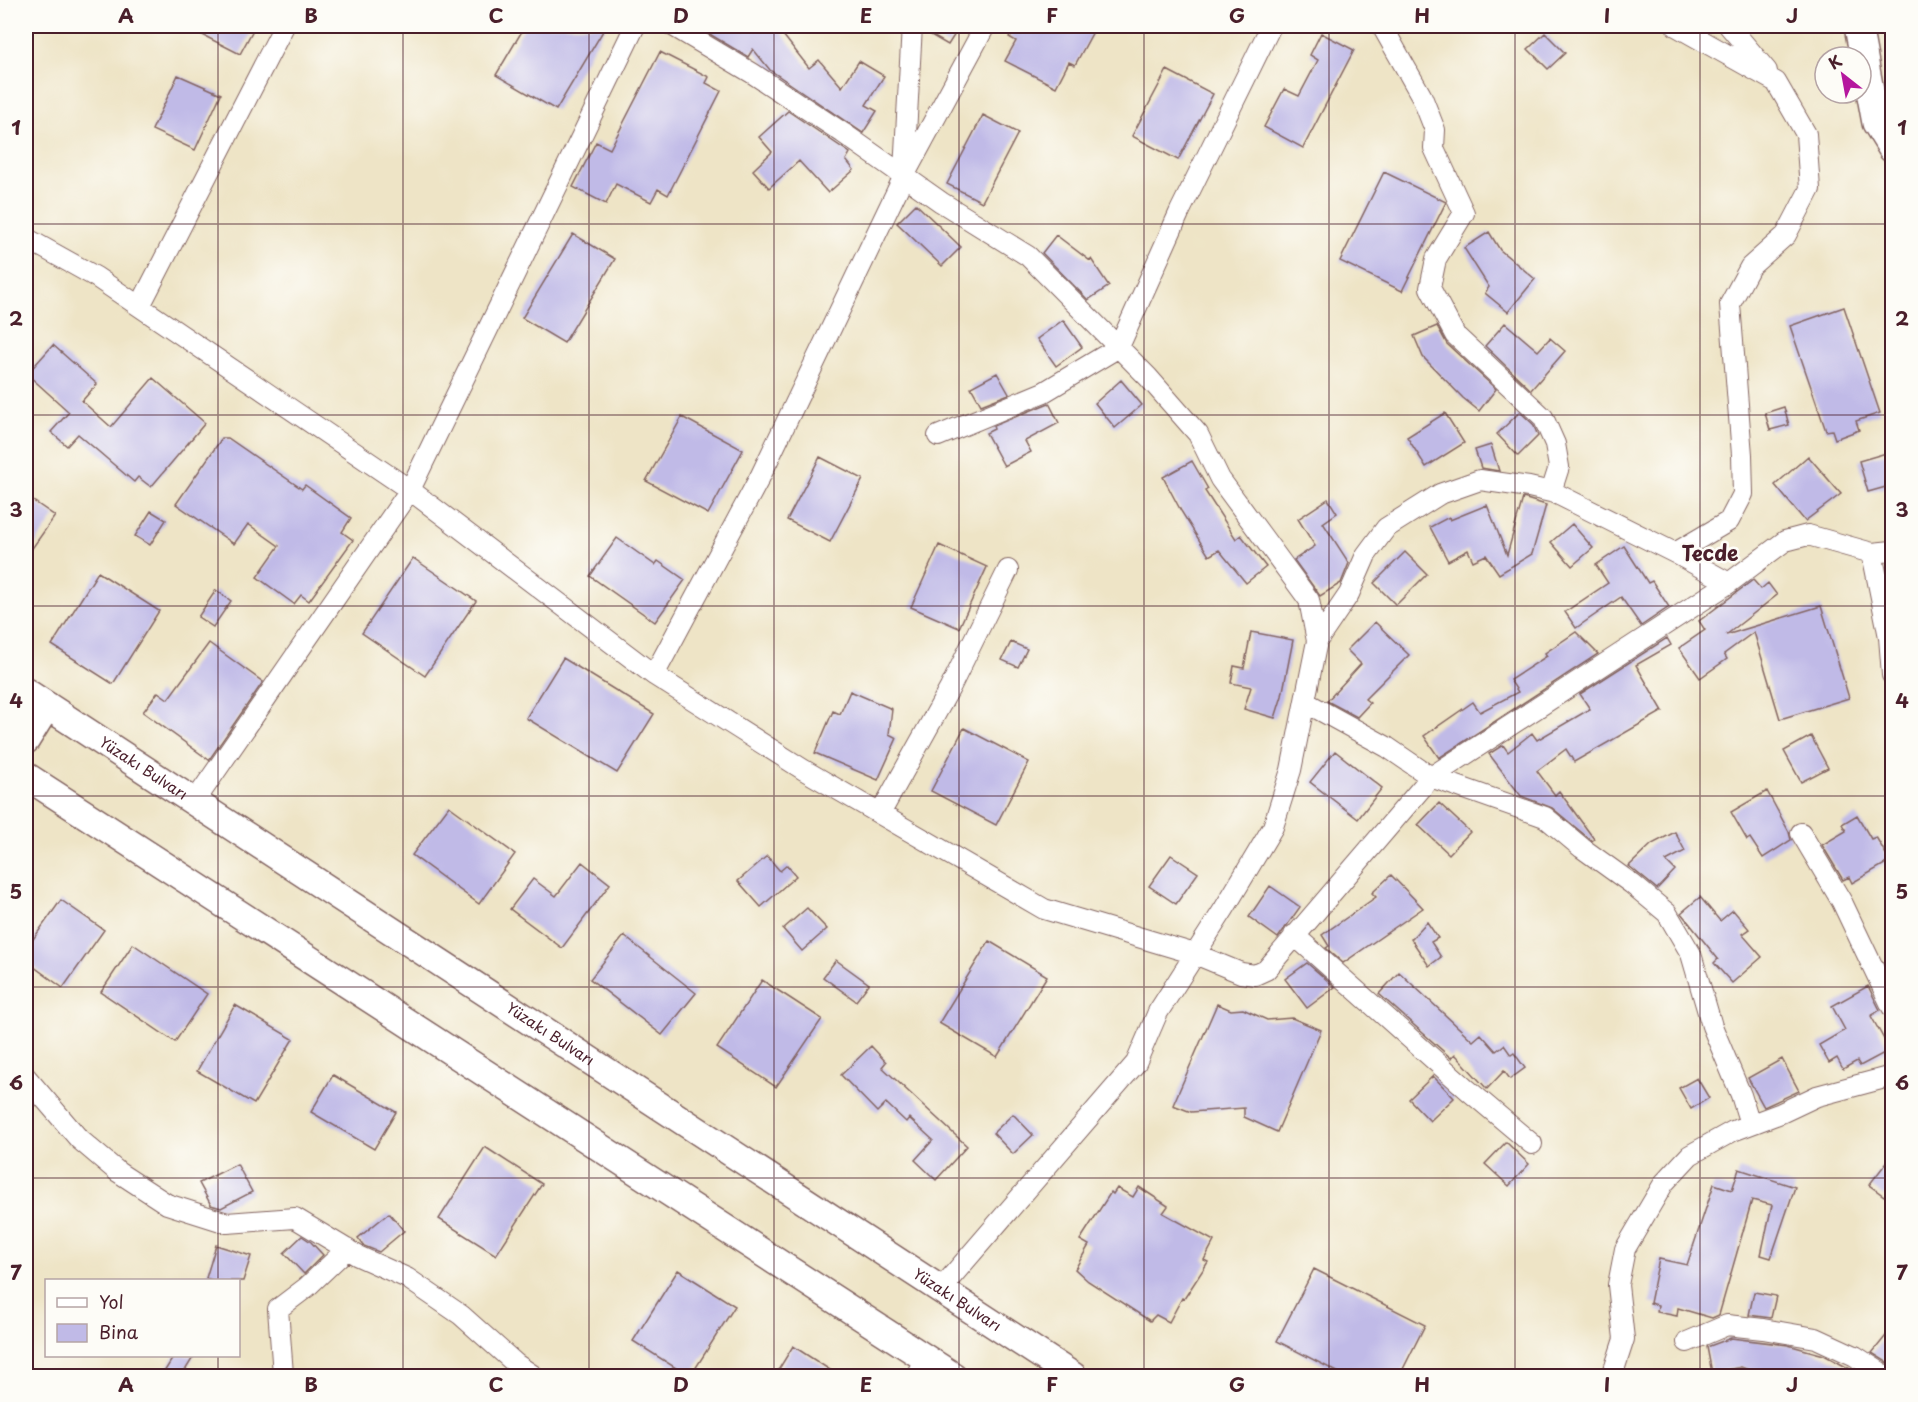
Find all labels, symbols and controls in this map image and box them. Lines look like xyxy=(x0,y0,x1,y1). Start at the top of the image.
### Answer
text: A xyxy=(118,0,134,30)
text: B xyxy=(304,0,318,30)
text: C xyxy=(488,0,504,30)
text: D xyxy=(673,0,689,30)
text: E xyxy=(860,0,872,30)
text: F xyxy=(1046,0,1058,30)
text: G xyxy=(1229,0,1245,30)
text: H xyxy=(1414,0,1430,30)
text: I xyxy=(1604,0,1610,30)
text: J xyxy=(1786,0,1798,30)
north arrow xyxy=(1813,45,1873,105)
text: K xyxy=(1824,48,1846,75)
text: 1 xyxy=(11,112,21,142)
text: 1 xyxy=(1897,112,1907,142)
text: 2 xyxy=(9,303,23,333)
text: 2 xyxy=(1895,303,1909,333)
text: 3 xyxy=(9,494,23,524)
text: 3 xyxy=(1895,494,1909,524)
district label: Tecde xyxy=(1682,536,1738,568)
text: 4 xyxy=(9,685,23,715)
text: 4 xyxy=(1895,685,1909,715)
street label: Yüzakı Bulvarı xyxy=(95,730,193,805)
text: 5 xyxy=(10,876,22,906)
text: 5 xyxy=(1896,876,1908,906)
street label: Yüzakı Bulvarı xyxy=(502,996,600,1070)
text: 6 xyxy=(9,1067,23,1097)
text: 6 xyxy=(1895,1067,1909,1097)
text: 7 xyxy=(10,1257,22,1287)
text: 7 xyxy=(1896,1257,1908,1287)
street label: Yüzakı Bulvarı xyxy=(909,1262,1006,1336)
legend xyxy=(45,1279,240,1357)
text: Yol xyxy=(99,1288,124,1315)
text: Bina xyxy=(99,1318,139,1345)
text: A xyxy=(118,1369,134,1399)
text: B xyxy=(304,1369,318,1399)
text: C xyxy=(488,1369,504,1399)
text: D xyxy=(673,1369,689,1399)
text: E xyxy=(860,1369,872,1399)
text: F xyxy=(1046,1369,1058,1399)
text: G xyxy=(1229,1369,1245,1399)
text: H xyxy=(1414,1369,1430,1399)
text: I xyxy=(1604,1369,1610,1399)
text: J xyxy=(1786,1369,1798,1399)

